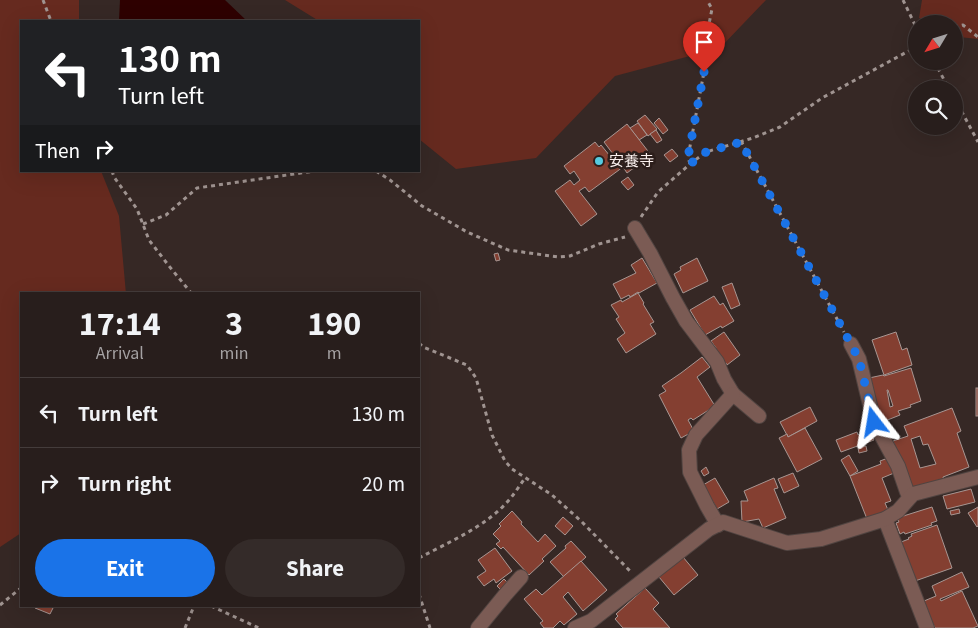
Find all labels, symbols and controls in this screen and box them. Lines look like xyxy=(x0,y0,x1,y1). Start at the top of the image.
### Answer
north arrow xyxy=(908,15,962,70)
map controls xyxy=(908,15,963,135)
pin xyxy=(683,21,725,72)
icon: arrive xyxy=(690,28,718,56)
text: 130 m xyxy=(118,31,222,82)
icon: left xyxy=(35,40,100,105)
text: Turn left xyxy=(118,78,204,110)
button: search xyxy=(908,80,963,135)
icon: right xyxy=(90,135,118,163)
text: Then xyxy=(35,136,80,163)
place label: 安養寺 xyxy=(609,149,654,170)
marker: 安養寺 xyxy=(593,155,605,167)
text: 17:14 xyxy=(79,300,161,344)
text: 3 xyxy=(225,300,243,344)
text: 190 xyxy=(307,300,361,344)
text: Arrival xyxy=(96,340,144,364)
text: min xyxy=(220,340,249,364)
text: m xyxy=(327,340,342,364)
position arrow xyxy=(847,395,899,447)
icon: left xyxy=(35,399,63,427)
text: Turn left xyxy=(78,399,158,426)
text: 130 m xyxy=(352,399,405,426)
icon: right xyxy=(35,469,63,497)
text: Turn right xyxy=(78,469,171,496)
text: 20 m xyxy=(362,469,405,496)
button: Exit xyxy=(35,539,215,597)
button: Share xyxy=(225,539,405,597)

